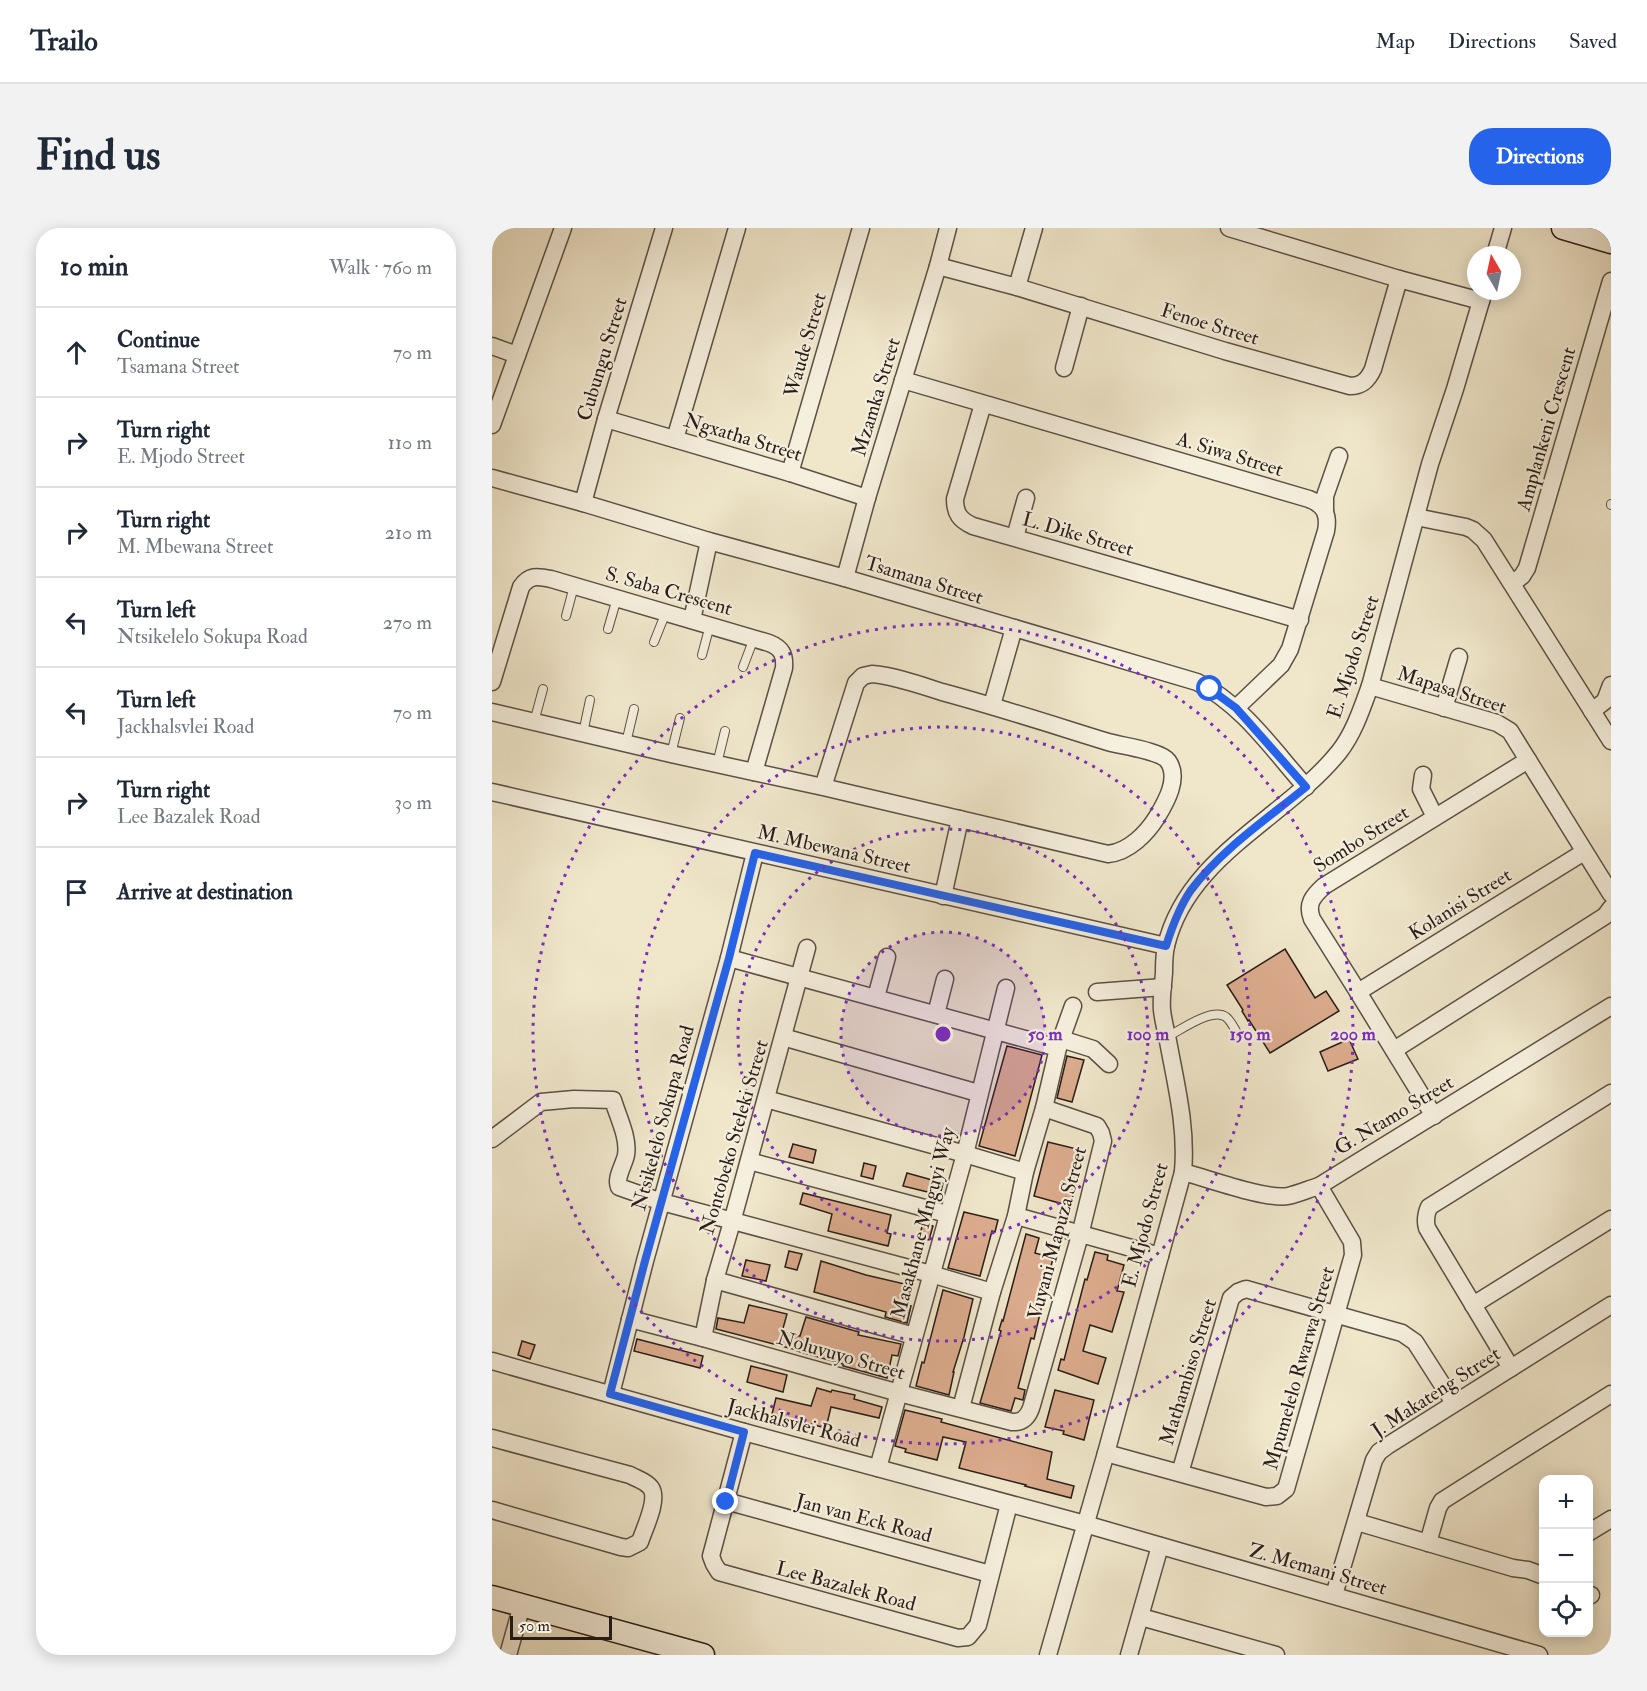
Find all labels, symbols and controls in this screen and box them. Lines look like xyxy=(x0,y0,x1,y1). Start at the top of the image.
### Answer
text: Trailo xyxy=(30,24,98,59)
text: Map xyxy=(1375,28,1415,55)
text: Directions xyxy=(1448,28,1536,55)
text: Saved xyxy=(1569,28,1617,55)
button: Directions xyxy=(1469,128,1611,185)
text: Find us xyxy=(36,130,160,182)
north arrow xyxy=(1467,246,1521,300)
text: 10 min xyxy=(60,251,128,283)
text: Walk · 760 m xyxy=(329,255,432,280)
street label: Waude Street xyxy=(778,289,832,401)
street label: Cubungu Street xyxy=(571,294,633,424)
street label: Fenoe Street xyxy=(1158,297,1262,351)
text: Continue xyxy=(117,326,200,354)
street label: Mzamka Street xyxy=(846,334,906,459)
icon: ahead xyxy=(60,336,93,369)
text: 70 m xyxy=(393,340,432,365)
street label: Amplankeni Crescent xyxy=(1510,344,1582,515)
text: Tsamana Street xyxy=(117,354,240,379)
street label: Ngxatha Street xyxy=(681,407,805,467)
text: Turn right xyxy=(117,416,210,444)
icon: right xyxy=(60,426,93,459)
street label: A. Siwa Street xyxy=(1173,426,1287,482)
text: 110 m xyxy=(388,430,432,455)
text: E. Mjodo Street xyxy=(117,444,245,469)
text: Turn right xyxy=(117,506,210,534)
street label: L. Dike Street xyxy=(1020,506,1137,562)
icon: right xyxy=(60,516,93,549)
text: 210 m xyxy=(385,520,432,545)
text: M. Mbewana Street xyxy=(117,534,273,559)
street label: Tsamana Street xyxy=(862,550,987,610)
street label: S. Saba Crescent xyxy=(603,561,736,621)
street label: E. Mjodo Street xyxy=(1321,592,1385,722)
text: Turn left xyxy=(117,596,196,624)
icon: left xyxy=(60,606,93,639)
text: 270 m xyxy=(383,610,432,635)
text: Ntsikelelo Sokupa Road xyxy=(117,624,308,649)
street label: Mapasa Street xyxy=(1394,661,1510,720)
route start xyxy=(1196,675,1222,701)
text: Turn left xyxy=(117,686,196,714)
icon: left xyxy=(60,696,93,729)
text: 70 m xyxy=(393,700,432,725)
text: Jackhalsvlei Road xyxy=(117,714,254,739)
text: Turn right xyxy=(117,776,210,804)
icon: right xyxy=(60,786,93,819)
text: 30 m xyxy=(394,790,432,815)
street label: Sombo Street xyxy=(1309,800,1414,878)
text: Lee Bazalek Road xyxy=(117,804,261,829)
street label: M. Mbewana Street xyxy=(755,819,914,879)
street label: Kolanisi Street xyxy=(1404,862,1517,946)
icon: arrive xyxy=(60,876,93,909)
text: Arrive at destination xyxy=(117,878,293,906)
street label: Ntsikelelo Sokupa Road xyxy=(626,1022,701,1214)
text: 50 m xyxy=(1028,1023,1063,1046)
text: 100 m xyxy=(1127,1023,1170,1046)
text: 150 m xyxy=(1229,1023,1272,1046)
text: 200 m xyxy=(1330,1023,1377,1046)
centre of rings xyxy=(933,1024,953,1044)
street label: Nontobeko Steleki Street xyxy=(694,1036,774,1237)
street label: G. Ntamo Street xyxy=(1330,1069,1458,1160)
street label: Masakhane Mnguyi Way xyxy=(885,1123,961,1322)
street label: Vuyani Mapuza Street xyxy=(1022,1143,1093,1323)
street label: E. Mjodo Street xyxy=(1116,1159,1174,1290)
street label: Mpumelelo Rwarwa Street xyxy=(1258,1263,1341,1473)
street label: Mathambiso Street xyxy=(1154,1295,1222,1448)
street label: Noluvuyo Street xyxy=(774,1325,908,1385)
street label: J. Makateng Street xyxy=(1366,1341,1505,1443)
street label: Jackhalsvlei Road xyxy=(723,1393,864,1453)
map controls xyxy=(1539,1475,1593,1637)
button: + xyxy=(1539,1475,1593,1529)
route end xyxy=(712,1488,738,1514)
street label: Jan van Eck Road xyxy=(792,1488,935,1548)
button: − xyxy=(1539,1529,1593,1583)
street label: Z. Memani Street xyxy=(1246,1537,1390,1601)
street label: Lee Bazalek Road xyxy=(773,1555,919,1617)
button: locate xyxy=(1539,1583,1593,1637)
scale bar xyxy=(510,1613,612,1640)
text: 50 m xyxy=(519,1616,550,1636)

